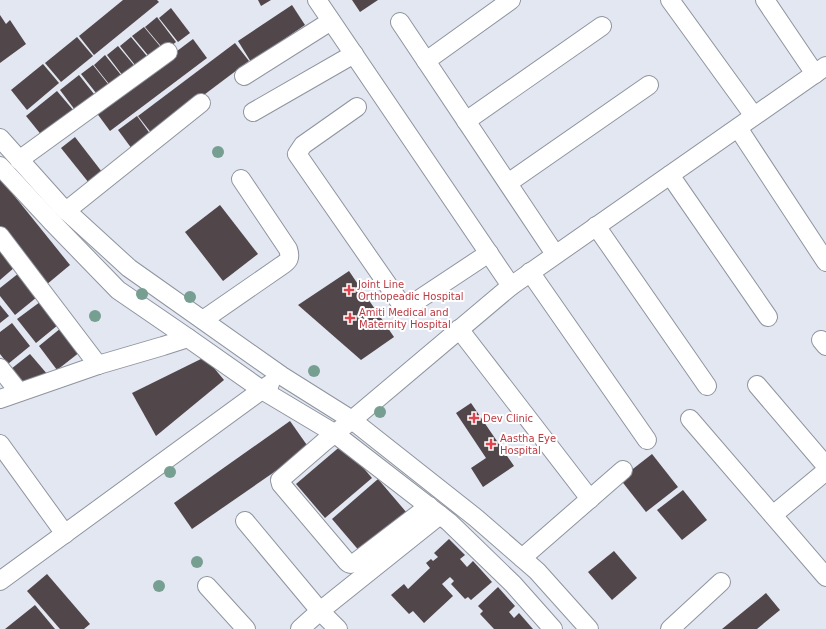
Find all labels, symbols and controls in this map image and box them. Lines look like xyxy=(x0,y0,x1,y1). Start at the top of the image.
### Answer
place label: Joint Line Orthopeadic Hospital xyxy=(357,279,464,302)
marker: Joint Line Orthopeadic Hospital xyxy=(343,284,355,296)
place label: Amiti Medical and Maternity Hospital xyxy=(359,307,451,330)
marker: Amiti Medical and Maternity Hospital xyxy=(344,312,356,324)
marker: Dev Clinic xyxy=(468,412,480,424)
place label: Dev Clinic xyxy=(483,413,533,424)
place label: Aastha Eye Hospital xyxy=(500,433,556,456)
marker: Aastha Eye Hospital xyxy=(485,438,497,450)

